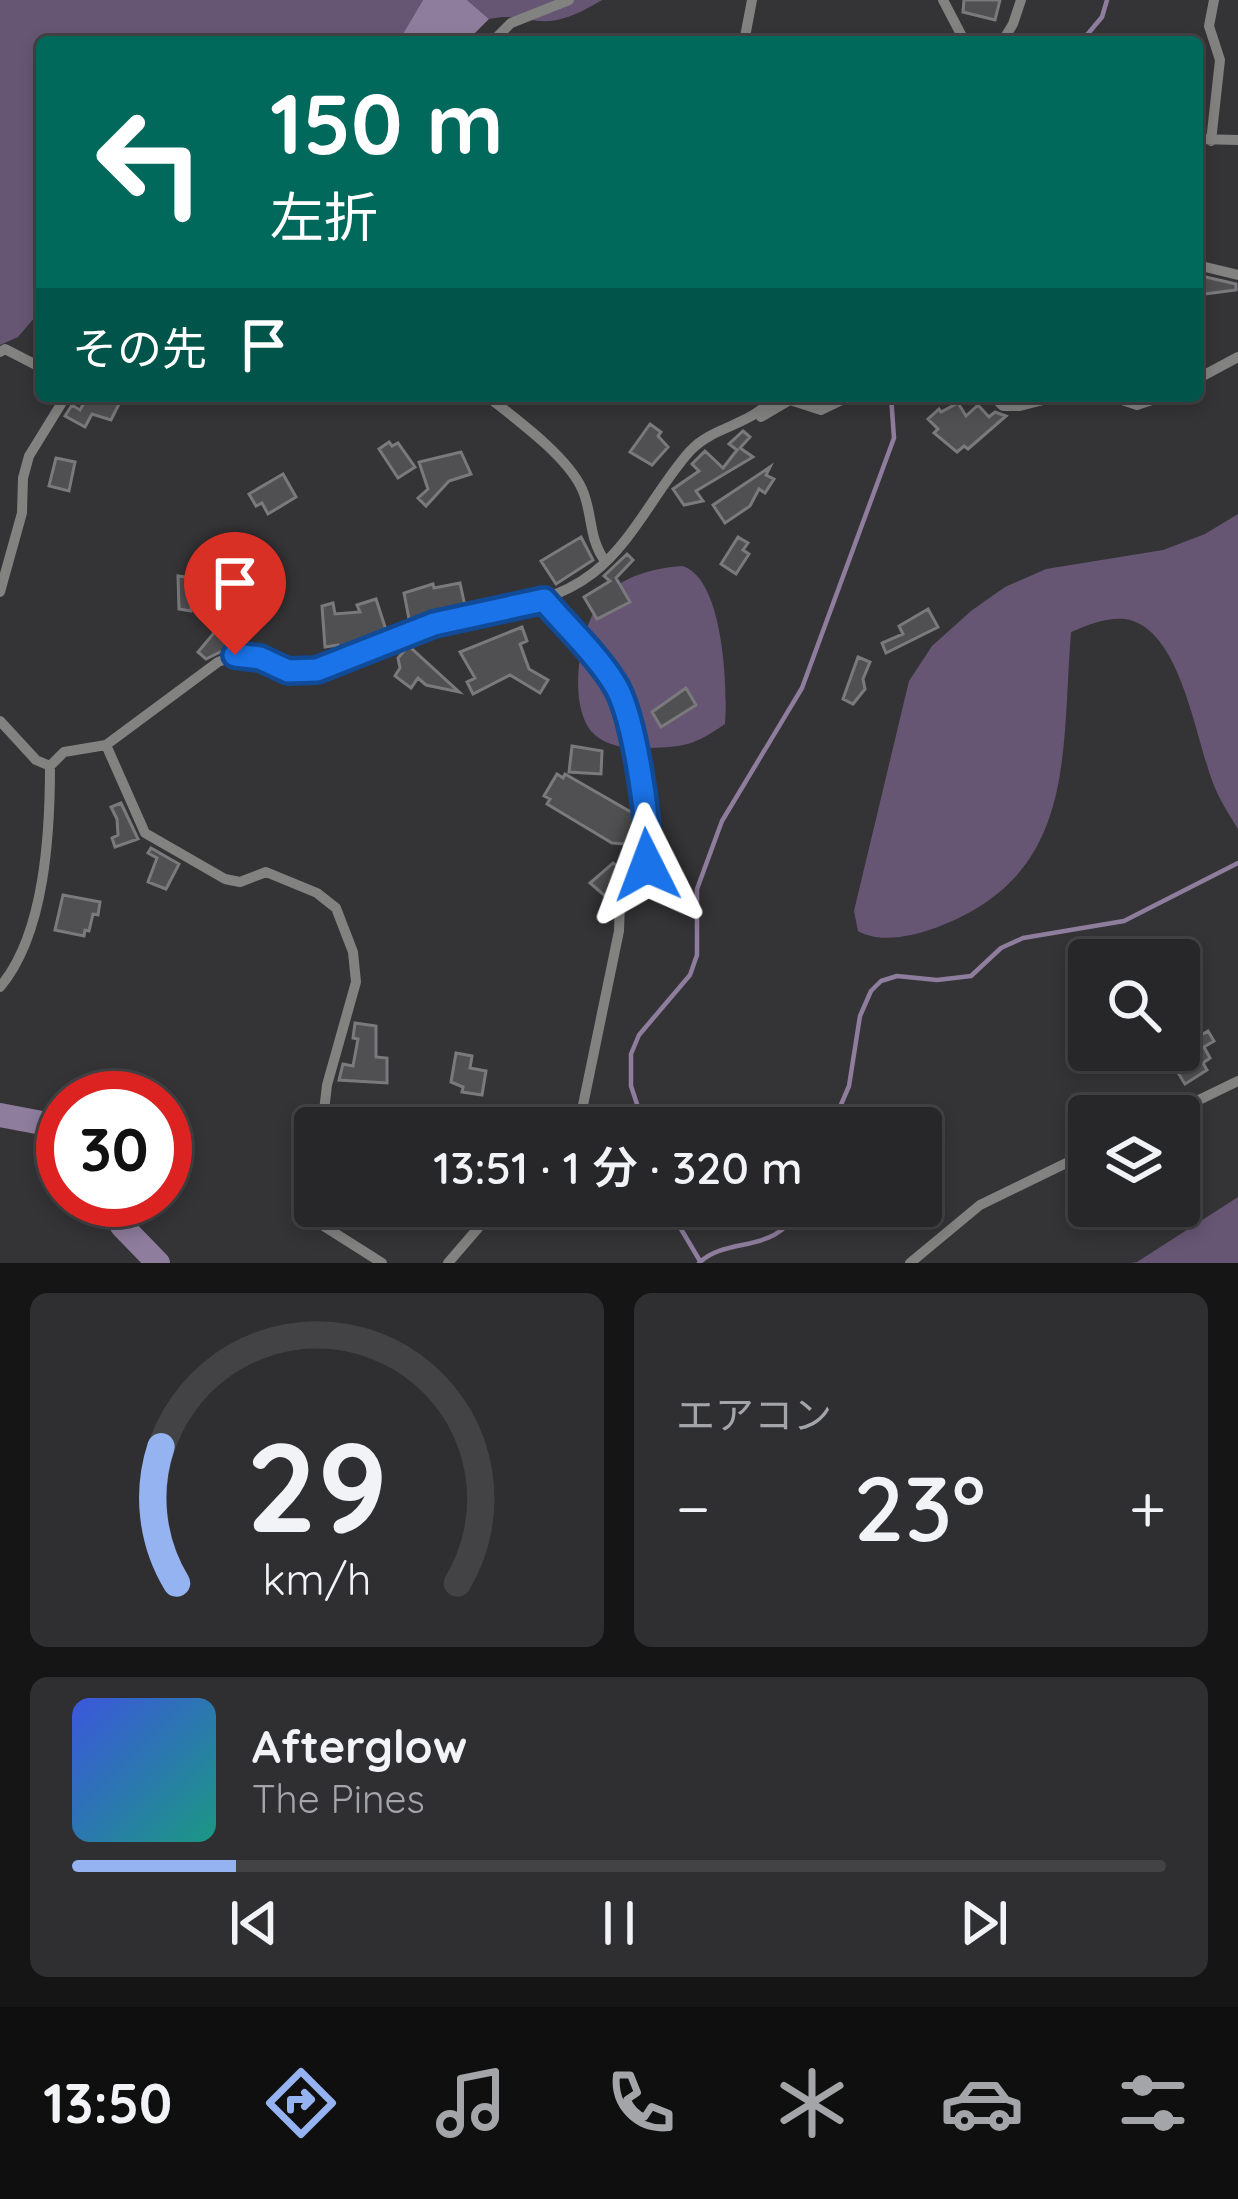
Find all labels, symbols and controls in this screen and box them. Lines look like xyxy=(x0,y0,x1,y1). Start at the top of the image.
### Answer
text: 150 m xyxy=(270,70,504,175)
icon: left xyxy=(72,84,228,240)
text: 左折 xyxy=(270,183,378,251)
icon: arrive xyxy=(231,312,297,378)
text: その先 xyxy=(72,320,207,376)
pin xyxy=(184,532,286,655)
icon: arrive xyxy=(202,550,268,616)
position arrow xyxy=(584,802,710,928)
map controls xyxy=(1068,939,1200,1227)
button: search xyxy=(1068,939,1200,1071)
speed limit sign: 30 xyxy=(36,1071,192,1227)
button: layers xyxy=(1068,1095,1200,1227)
text: 13:51 · 1 分 · 320 m xyxy=(433,1139,803,1195)
text: エアコン xyxy=(676,1390,832,1439)
text: 29 xyxy=(246,1407,388,1563)
text: 23° xyxy=(853,1451,986,1564)
text: − xyxy=(676,1466,710,1549)
text: + xyxy=(1129,1466,1166,1549)
text: km/h xyxy=(263,1552,371,1606)
text: Afterglow xyxy=(252,1718,467,1774)
text: The Pines xyxy=(252,1774,425,1823)
icon: previous xyxy=(221,1890,287,1956)
icon: pause xyxy=(586,1890,652,1956)
icon: next xyxy=(951,1890,1017,1956)
icon: directions xyxy=(259,2061,343,2145)
icon: music xyxy=(429,2061,513,2145)
icon: phone xyxy=(599,2061,683,2145)
icon: climate xyxy=(770,2061,854,2145)
icon: car xyxy=(940,2061,1024,2145)
icon: filters xyxy=(1111,2061,1195,2145)
text: 13:50 xyxy=(43,2069,172,2137)

